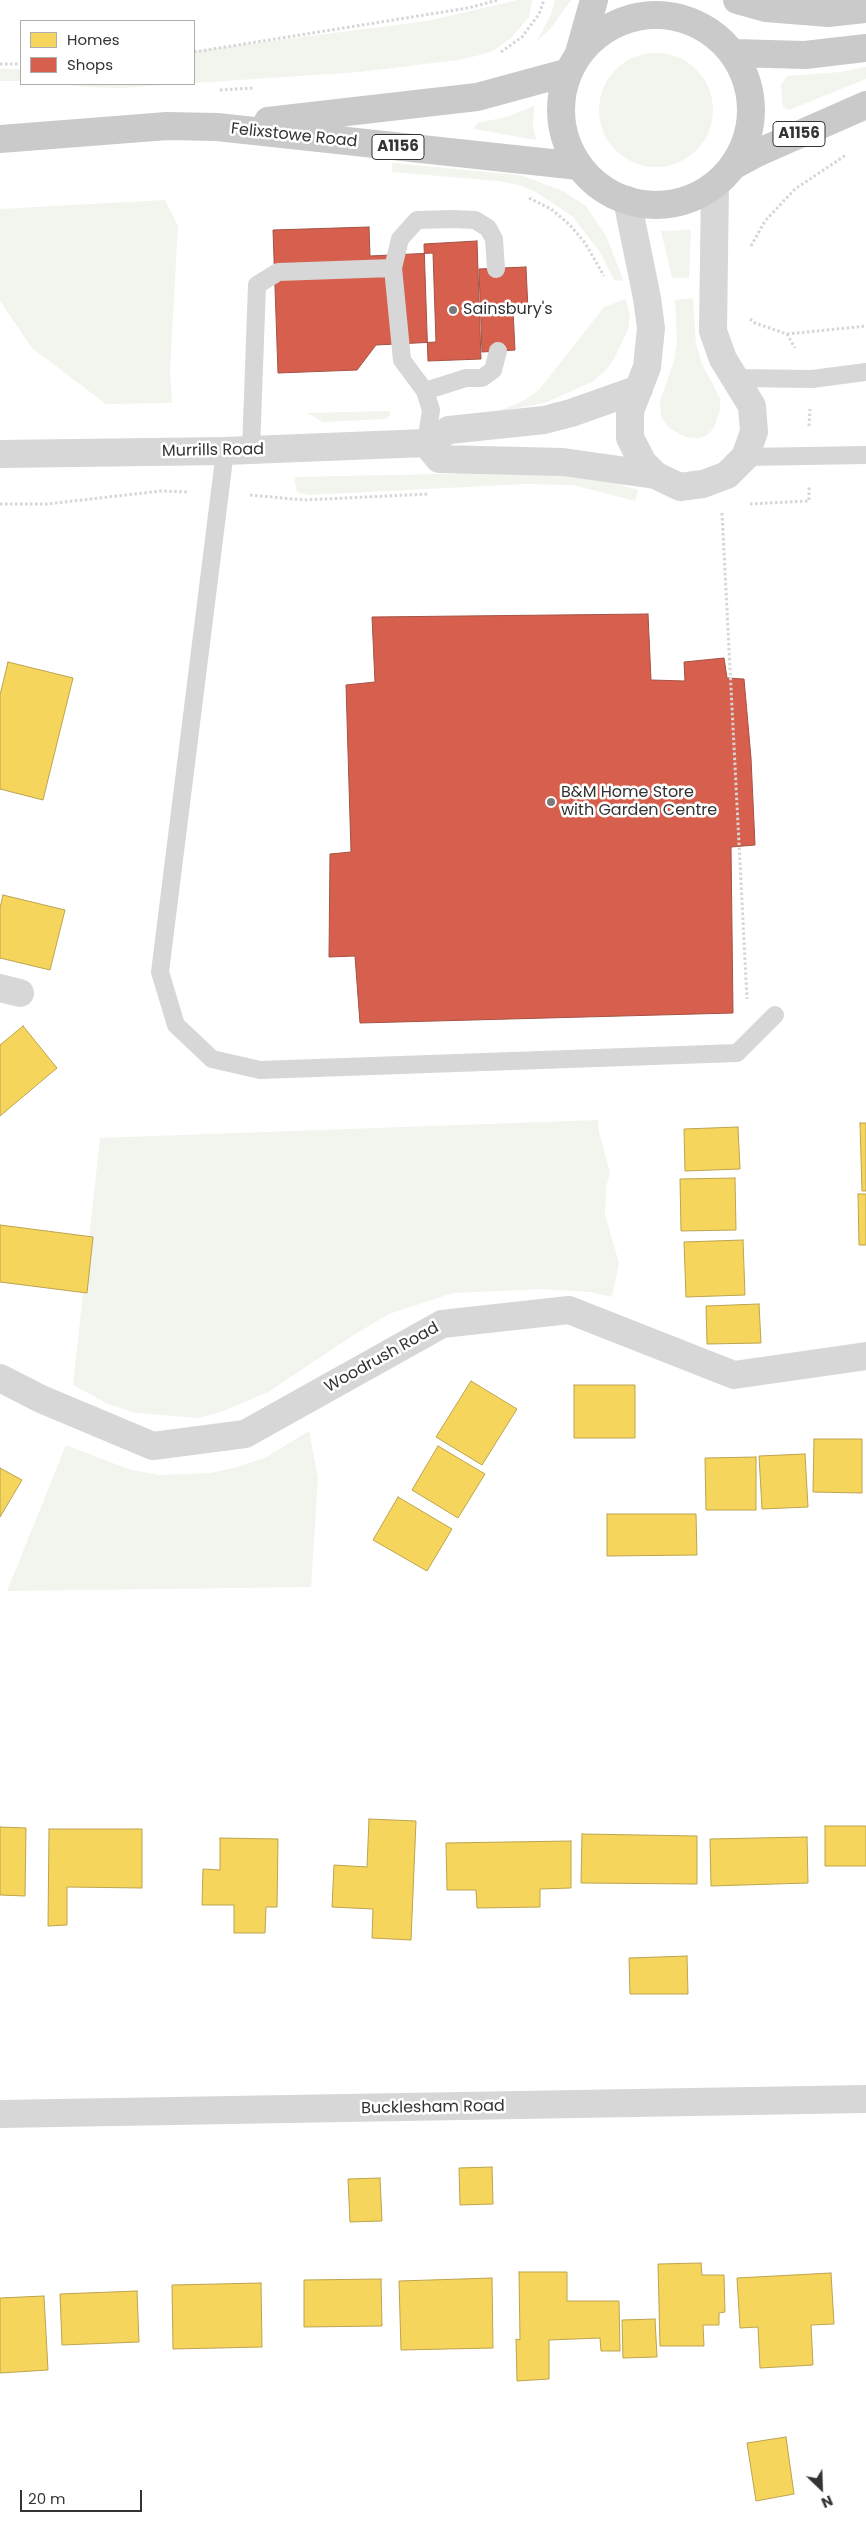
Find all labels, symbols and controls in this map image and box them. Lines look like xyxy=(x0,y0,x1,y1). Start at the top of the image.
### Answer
legend xyxy=(20,20,195,85)
text: Homes xyxy=(67,29,120,50)
text: Shops xyxy=(67,54,113,75)
street label: Felixstowe Road xyxy=(230,120,358,152)
road number: A1156 xyxy=(773,122,825,146)
road number: A1156 xyxy=(372,134,424,160)
place label: Sainsbury's xyxy=(463,300,553,320)
marker: Sainsbury's xyxy=(447,304,459,316)
street label: Murrills Road xyxy=(162,441,264,461)
place label: B&M Home Store with Garden Centre xyxy=(561,783,717,821)
marker: B&M Home Store with Garden Centre xyxy=(545,796,557,808)
street label: Woodrush Road xyxy=(322,1319,442,1397)
street label: Bucklesham Road xyxy=(361,2097,505,2119)
north arrow xyxy=(796,2463,846,2513)
scale bar xyxy=(22,2480,145,2512)
text: 20 m xyxy=(28,2488,66,2509)
text: N xyxy=(818,2490,836,2513)

